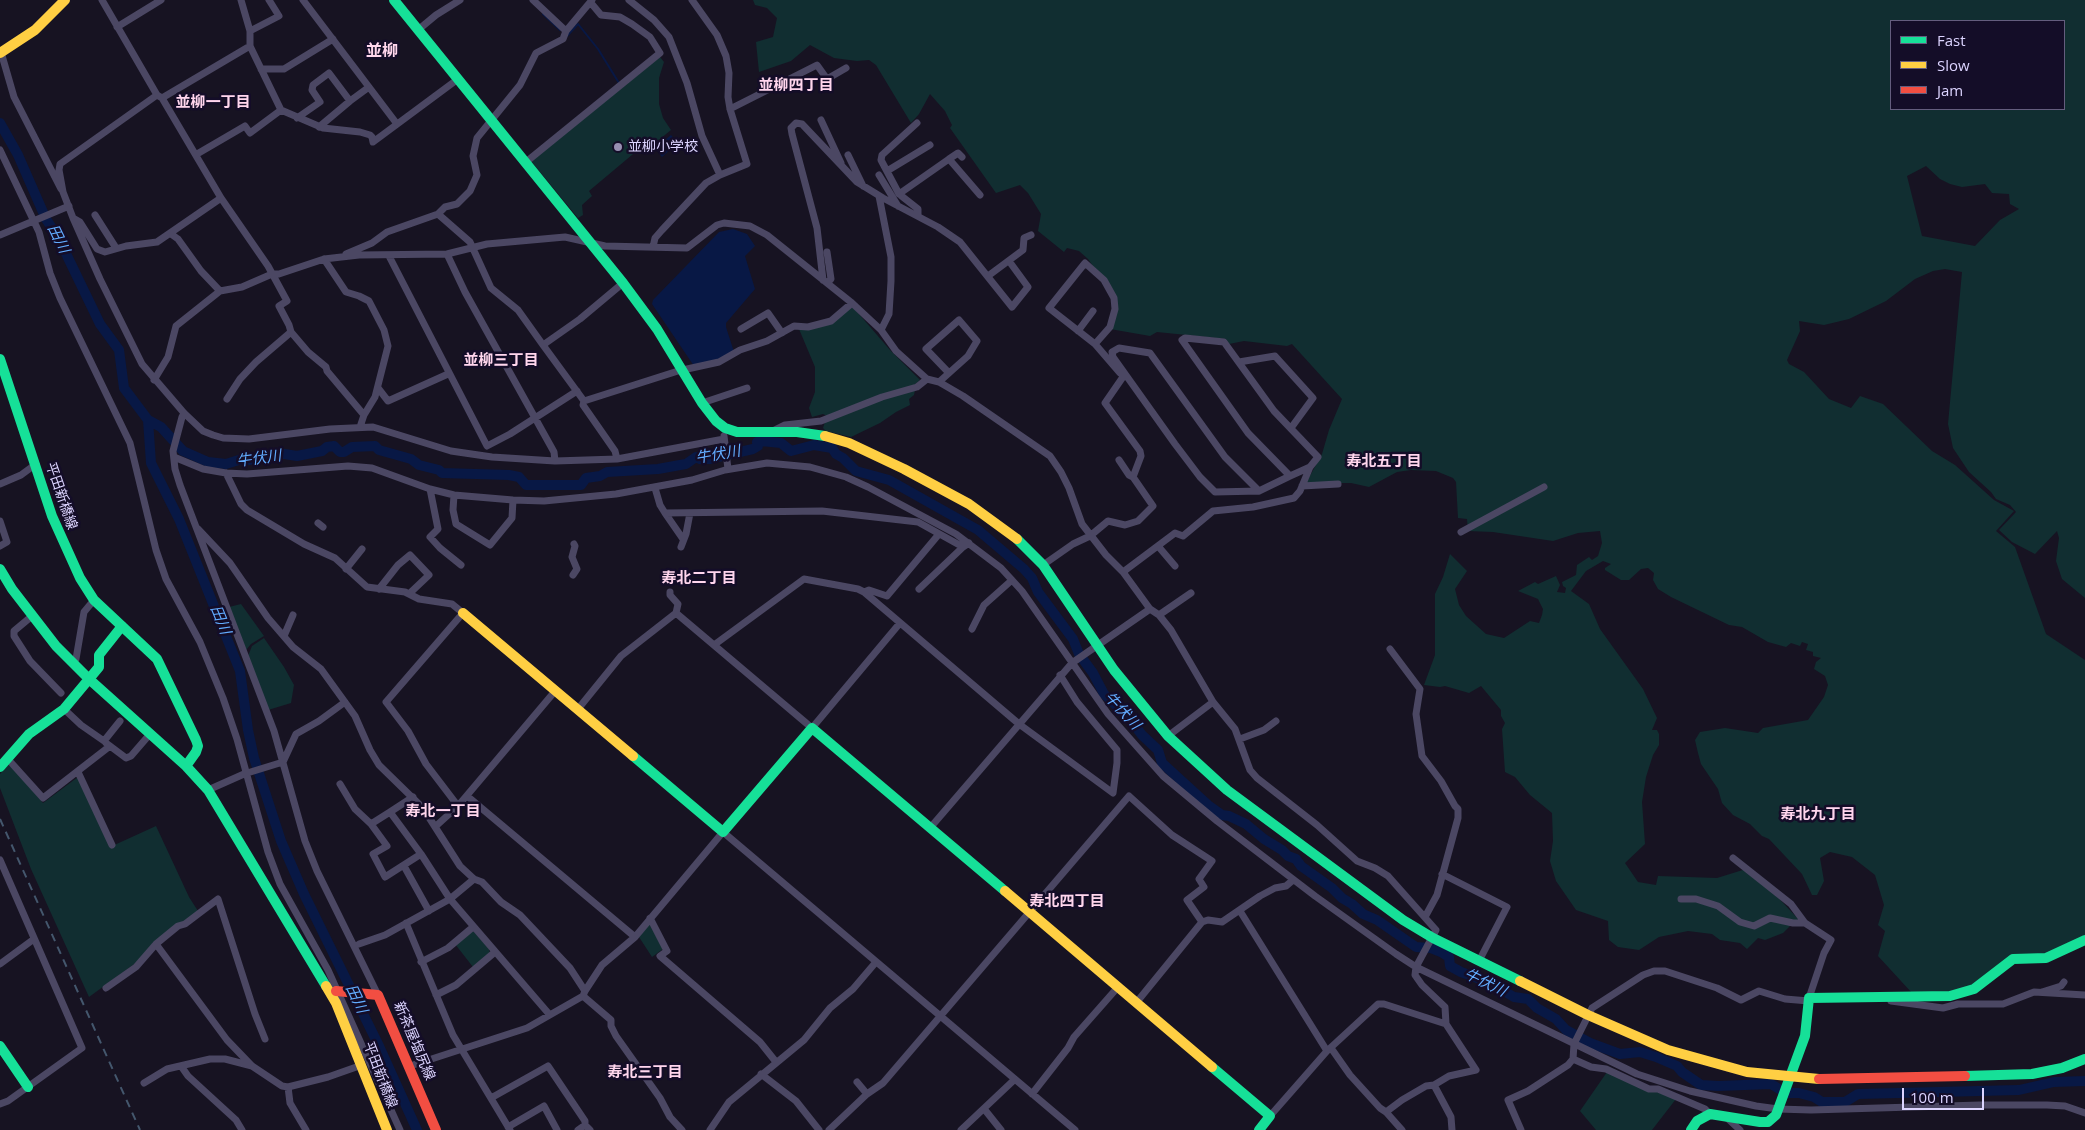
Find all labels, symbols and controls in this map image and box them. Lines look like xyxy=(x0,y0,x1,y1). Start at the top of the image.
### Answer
legend xyxy=(1890,20,2065,110)
text: Fast xyxy=(1937,30,1966,50)
district label: 並柳 xyxy=(366,41,398,61)
text: Slow xyxy=(1937,55,1970,75)
district label: 並柳四丁目 xyxy=(759,77,833,95)
text: Jam xyxy=(1937,80,1963,100)
district label: 並柳一丁目 xyxy=(176,94,250,112)
place label: 並柳小学校 xyxy=(628,139,698,155)
marker: 並柳小学校 xyxy=(612,141,624,153)
water label: 田川 xyxy=(43,222,73,256)
district label: 並柳三丁目 xyxy=(464,352,538,370)
water label: 牛伏川 xyxy=(694,442,742,468)
water label: 牛伏川 xyxy=(235,447,283,471)
district label: 寿北五丁目 xyxy=(1347,453,1421,471)
street label: 平田新橋線 xyxy=(42,460,80,532)
district label: 寿北二丁目 xyxy=(662,570,736,588)
water label: 田川 xyxy=(206,603,234,637)
water label: 牛伏川 xyxy=(1100,688,1144,734)
district label: 寿北一丁目 xyxy=(406,803,480,821)
district label: 寿北九丁目 xyxy=(1781,806,1855,824)
district label: 寿北四丁目 xyxy=(1030,893,1104,911)
water label: 牛伏川 xyxy=(1461,965,1509,1001)
water label: 田川 xyxy=(342,982,370,1016)
street label: 新茶屋塩尻線 xyxy=(390,999,438,1083)
street label: 平田新橋線 xyxy=(360,1039,400,1111)
district label: 寿北三丁目 xyxy=(608,1064,682,1082)
scale bar xyxy=(1905,1078,1988,1110)
text: 100 m xyxy=(1910,1087,1954,1107)

